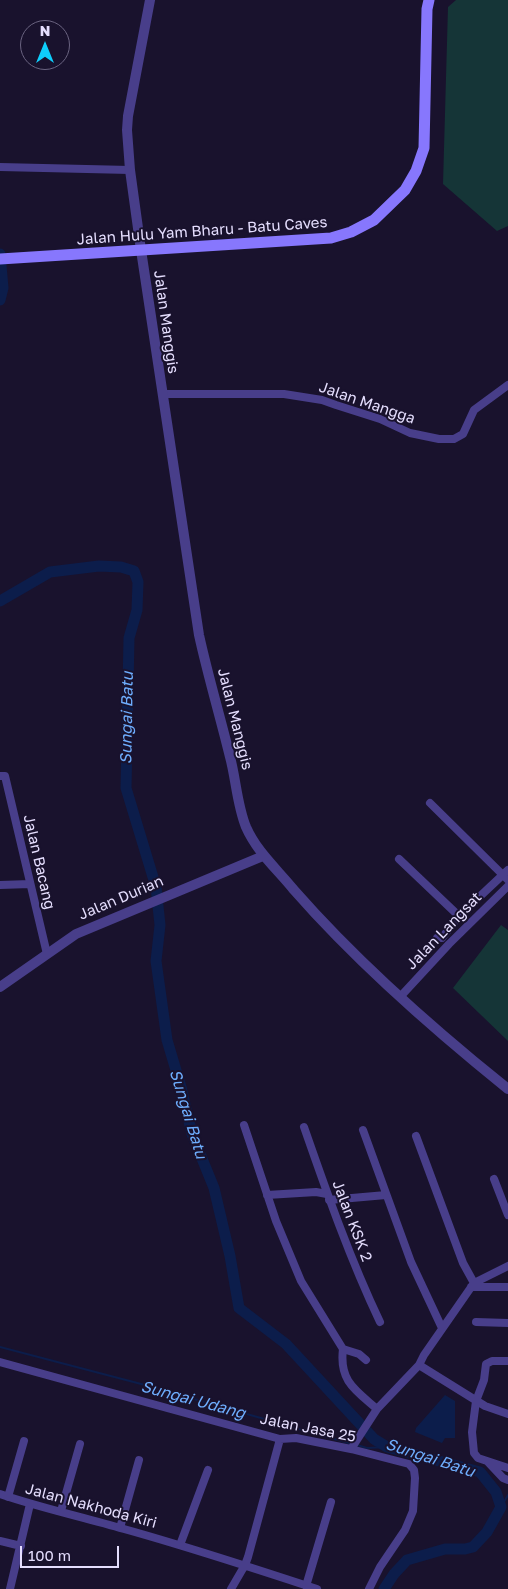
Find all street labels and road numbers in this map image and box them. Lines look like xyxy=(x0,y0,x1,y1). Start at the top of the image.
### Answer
street label: Jalan Hulu Yam Bharu - Batu Caves xyxy=(76,213,328,249)
street label: Jalan Manggis xyxy=(150,269,182,375)
street label: Jalan Mangga xyxy=(317,378,417,428)
street label: Jalan Manggis xyxy=(214,666,256,772)
street label: Jalan Bacang xyxy=(19,813,59,911)
street label: Jalan Durian xyxy=(76,872,166,924)
street label: Jalan Langsat xyxy=(402,888,486,974)
street label: Jalan KSK 2 xyxy=(328,1178,376,1264)
street label: Jalan Jasa 25 xyxy=(258,1410,358,1446)
street label: Jalan Nakhoda Kiri xyxy=(23,1480,159,1532)

